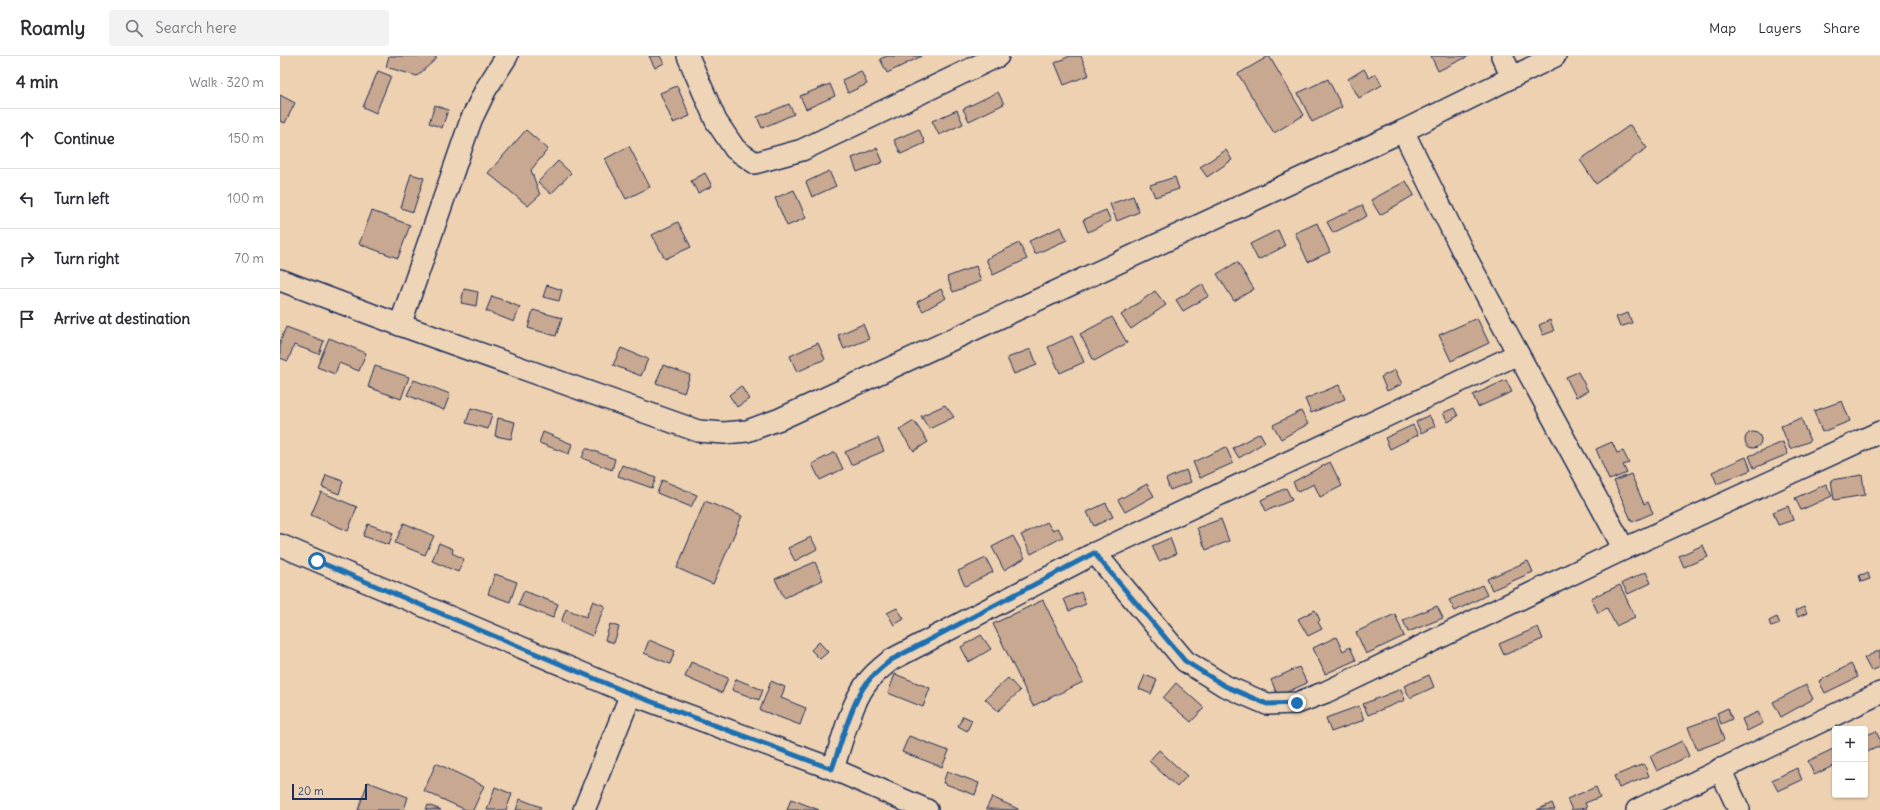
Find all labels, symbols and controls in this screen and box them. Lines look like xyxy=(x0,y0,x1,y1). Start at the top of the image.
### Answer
search box xyxy=(109,10,389,46)
text: Roamly xyxy=(20,16,85,40)
icon: search xyxy=(123,17,145,39)
text: Search here xyxy=(155,18,237,37)
text: Map xyxy=(1709,19,1736,37)
text: Layers xyxy=(1758,19,1801,37)
text: Share xyxy=(1823,19,1860,37)
text: 4 min xyxy=(16,71,58,93)
text: Walk · 320 m xyxy=(189,74,264,91)
icon: ahead xyxy=(16,128,38,150)
text: Continue xyxy=(54,129,115,148)
text: 150 m xyxy=(228,130,264,147)
icon: left xyxy=(16,188,38,210)
text: Turn left xyxy=(54,189,109,208)
text: 100 m xyxy=(227,190,264,207)
icon: right xyxy=(16,248,38,270)
text: Turn right xyxy=(54,249,119,268)
text: 70 m xyxy=(235,250,264,267)
icon: arrive xyxy=(16,308,38,330)
text: Arrive at destination xyxy=(54,309,190,328)
route start xyxy=(308,552,326,570)
route end xyxy=(1288,694,1306,712)
map controls xyxy=(1832,726,1868,798)
button: + xyxy=(1832,726,1868,762)
button: − xyxy=(1832,762,1868,798)
scale bar xyxy=(292,782,367,801)
text: 20 m xyxy=(298,784,324,798)

